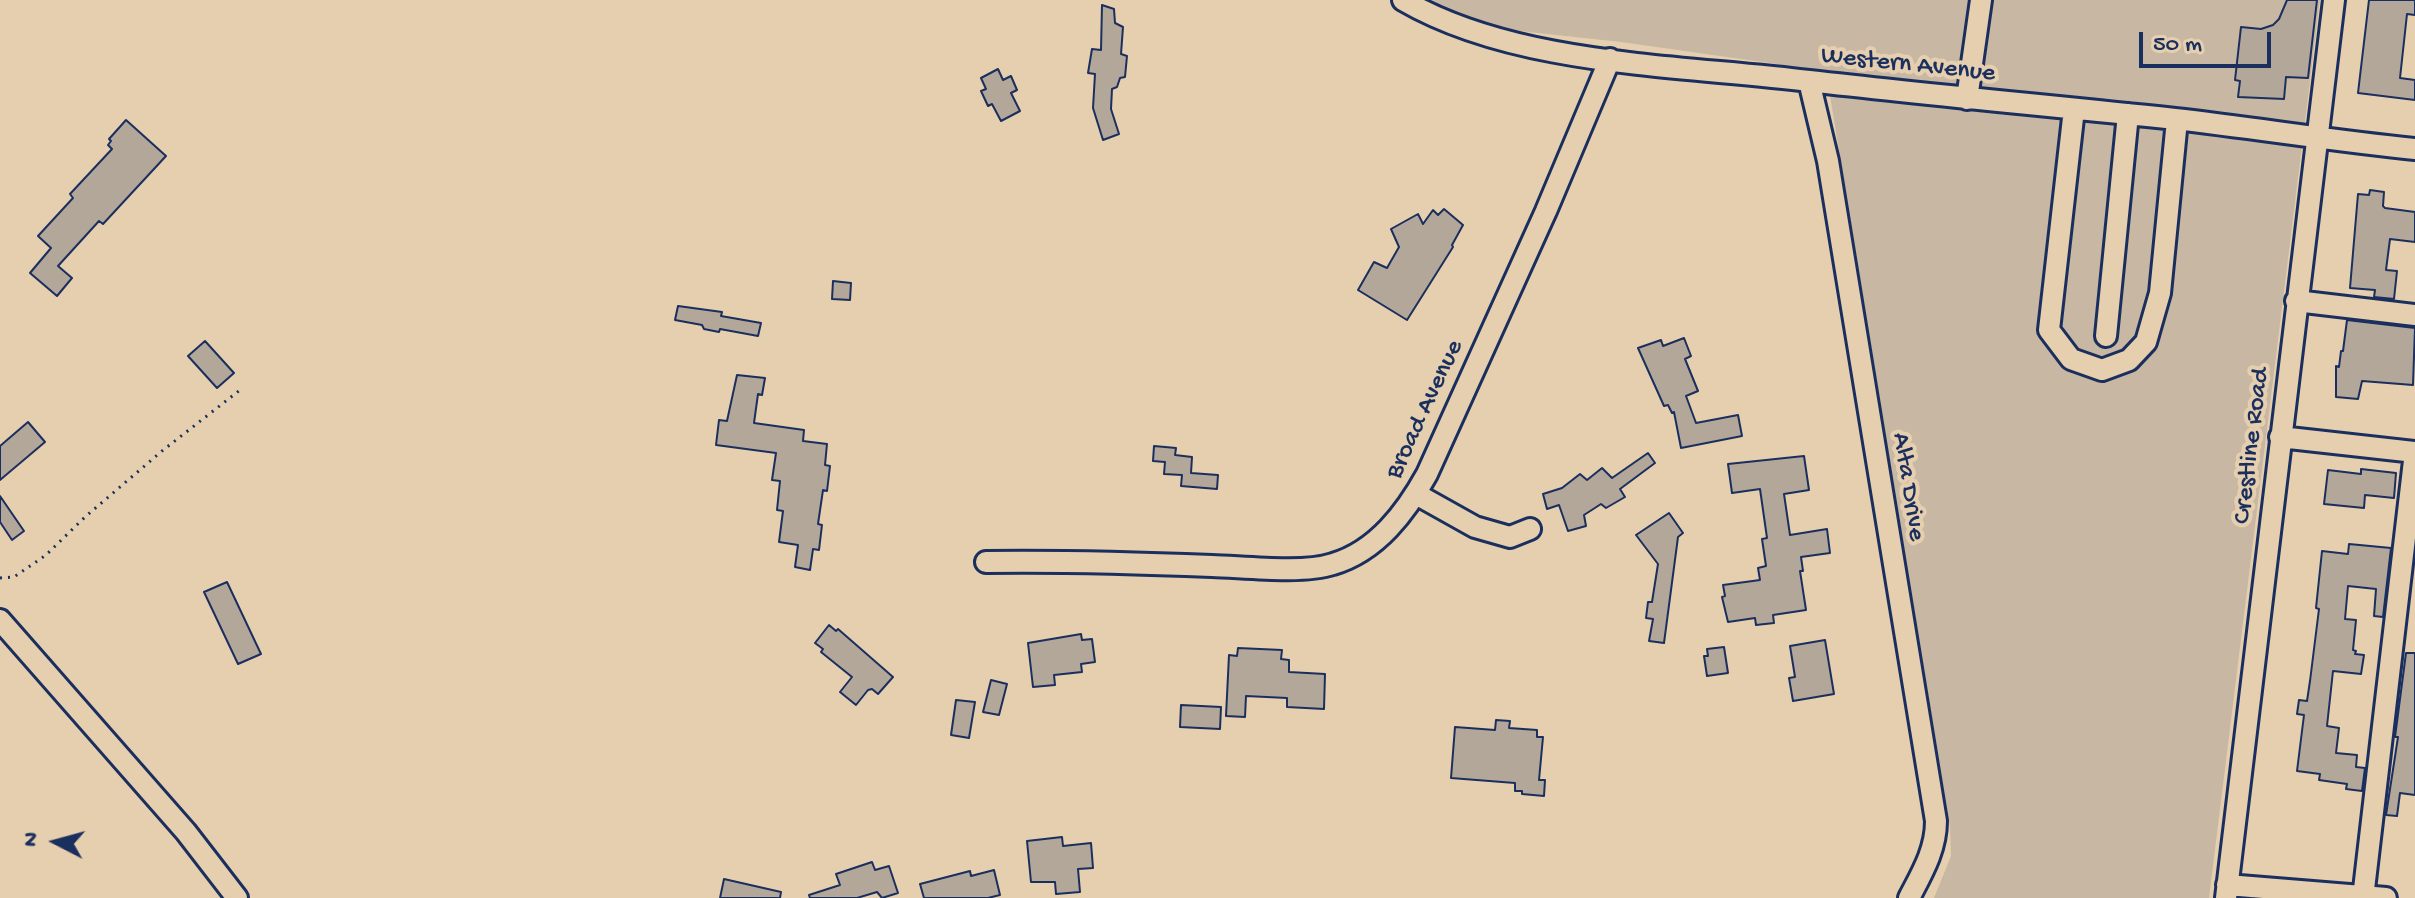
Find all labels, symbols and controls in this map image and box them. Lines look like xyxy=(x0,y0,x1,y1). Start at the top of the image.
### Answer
scale bar xyxy=(2143,16,2275,66)
text: 50 m xyxy=(2153,31,2202,60)
street label: Western Avenue xyxy=(1819,41,1997,91)
street label: Broad Avenue xyxy=(1380,335,1472,485)
street label: Crestline Road xyxy=(2228,366,2278,526)
street label: Alta Drive xyxy=(1883,431,1931,543)
north arrow xyxy=(16,802,96,882)
text: N xyxy=(18,831,46,848)

